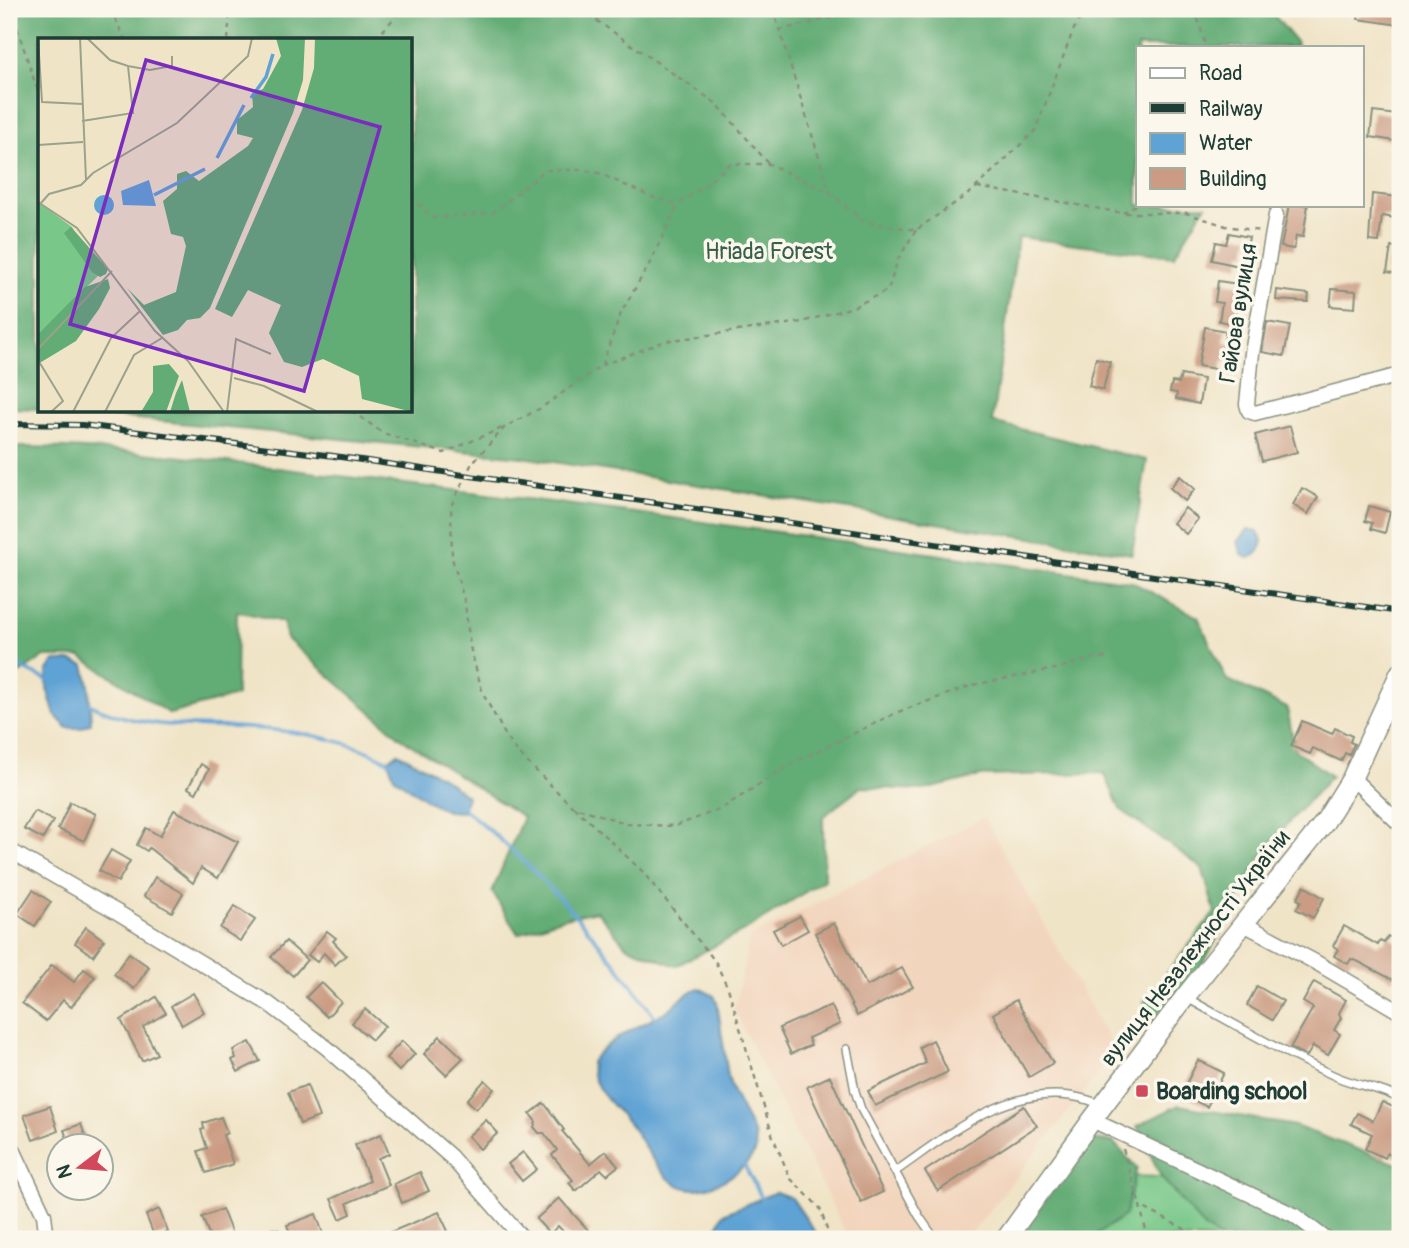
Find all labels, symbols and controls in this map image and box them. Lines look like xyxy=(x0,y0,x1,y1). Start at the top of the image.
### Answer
inset map xyxy=(38,38,413,413)
legend xyxy=(1136,46,1364,206)
text: Road xyxy=(1199,60,1243,87)
text: Railway xyxy=(1199,96,1263,123)
text: Water xyxy=(1199,130,1253,157)
text: Building xyxy=(1199,166,1266,193)
park label: Hriada Forest xyxy=(705,237,834,266)
street label: Гайова вулиця xyxy=(1213,241,1263,385)
street label: вулиця Незалежності України xyxy=(1094,824,1296,1072)
place label: Boarding school xyxy=(1156,1077,1307,1106)
marker: Boarding school xyxy=(1134,1083,1150,1099)
north arrow xyxy=(46,1132,116,1202)
text: N xyxy=(51,1162,78,1181)

